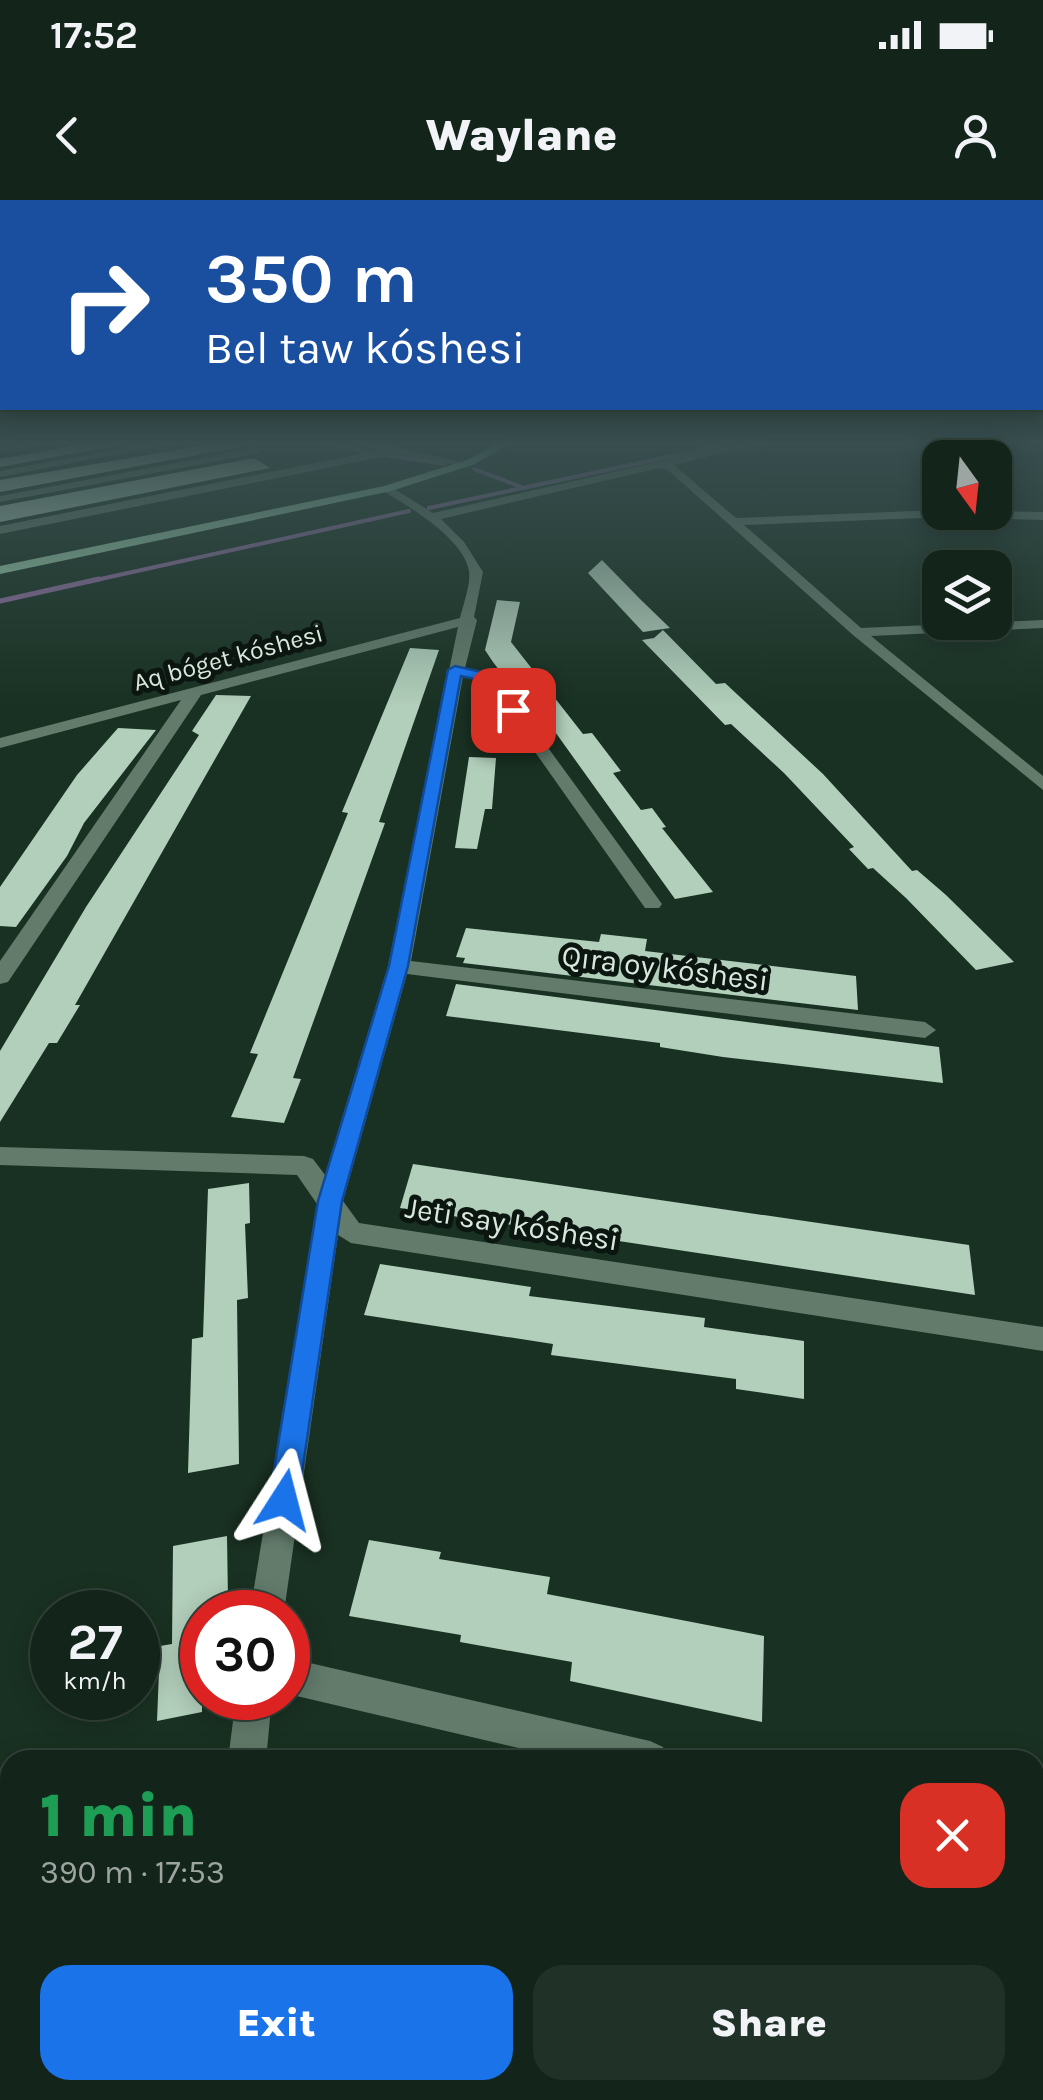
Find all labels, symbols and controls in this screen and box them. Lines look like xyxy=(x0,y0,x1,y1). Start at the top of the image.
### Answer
text: 17:52 xyxy=(50,13,138,58)
icon: back xyxy=(40,108,95,163)
icon: person xyxy=(948,108,1003,163)
text: Waylane xyxy=(426,109,617,161)
text: 350 m xyxy=(205,238,418,320)
icon: right xyxy=(40,240,170,370)
text: Bel taw kóshesi xyxy=(205,322,525,374)
north arrow xyxy=(922,440,1012,530)
map controls xyxy=(922,440,1012,640)
button: layers xyxy=(922,550,1012,640)
street label: Aq bóget kóshesi xyxy=(130,618,326,697)
pin xyxy=(471,668,556,753)
icon: arrive xyxy=(486,683,541,738)
street label: Qıra oy kóshesi xyxy=(560,937,770,999)
street label: Jeti say kóshesi xyxy=(403,1189,621,1259)
position arrow xyxy=(232,1448,336,1552)
speed limit sign: 30 xyxy=(180,1590,310,1720)
text: 27 xyxy=(67,1613,123,1672)
text: km/h xyxy=(63,1666,127,1695)
text: 1 min xyxy=(40,1781,197,1851)
button: close xyxy=(900,1783,1005,1888)
text: 390 m · 17:53 xyxy=(40,1854,225,1891)
button: Exit xyxy=(40,1965,513,2080)
button: Share xyxy=(533,1965,1005,2080)

